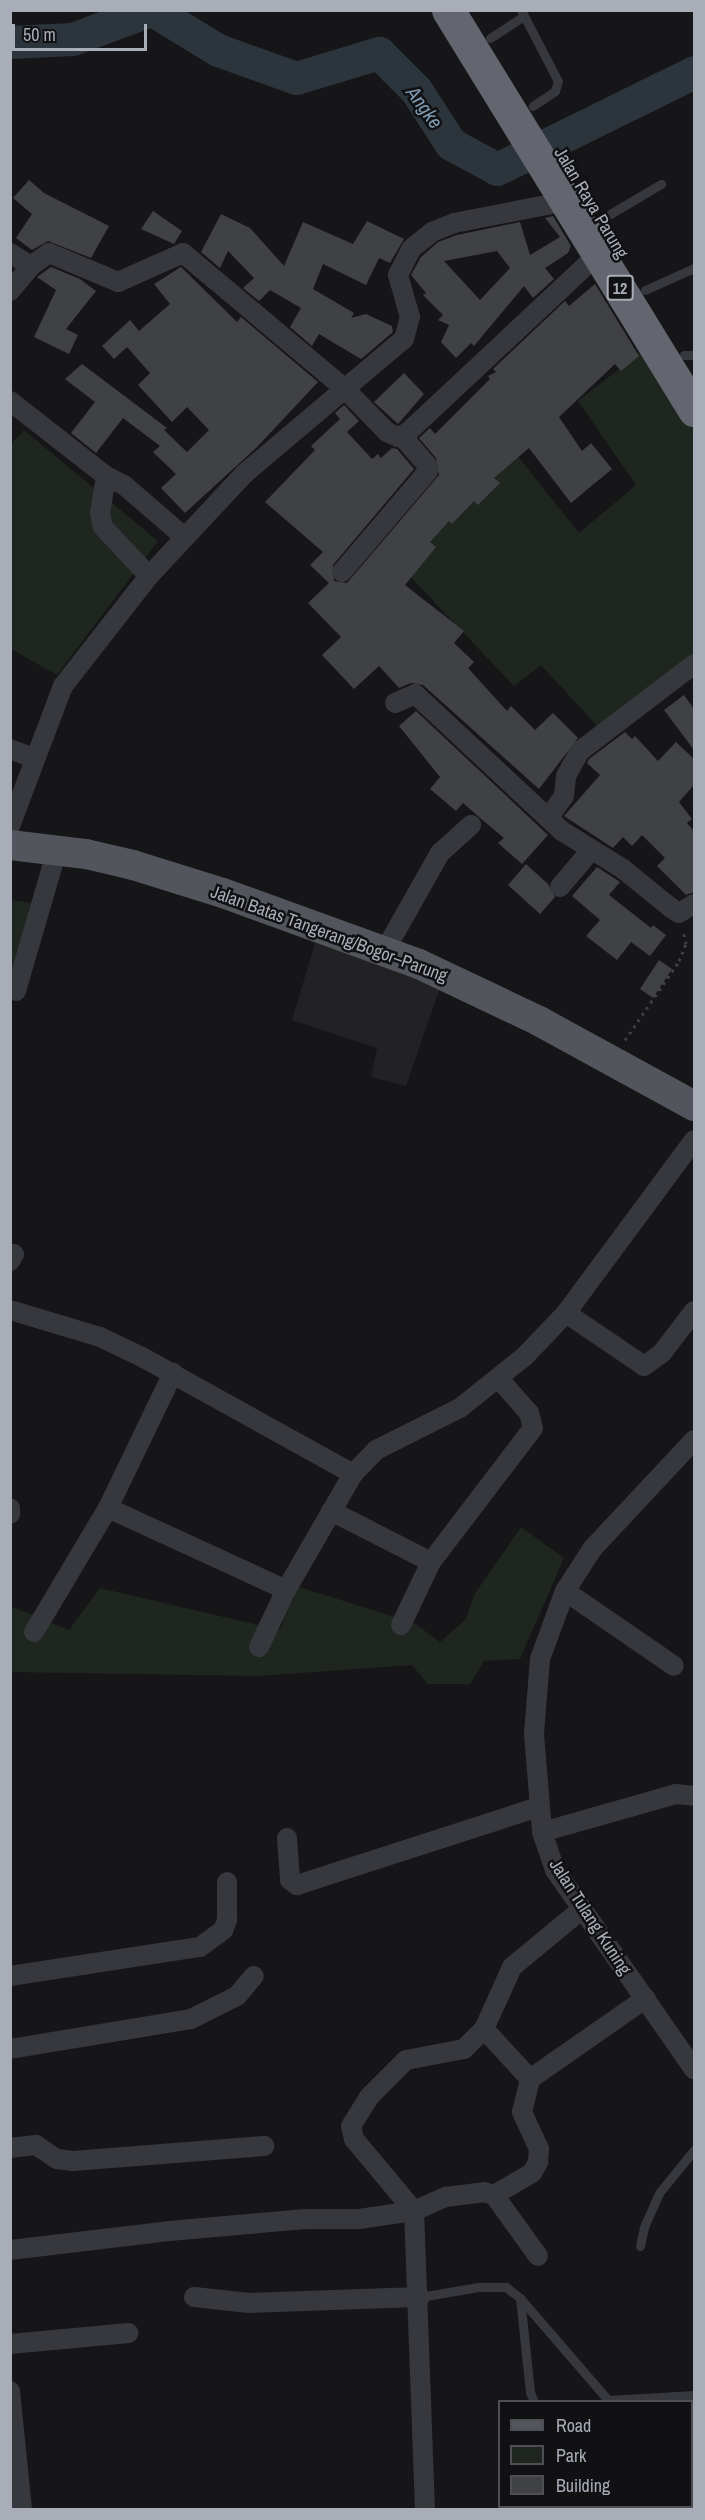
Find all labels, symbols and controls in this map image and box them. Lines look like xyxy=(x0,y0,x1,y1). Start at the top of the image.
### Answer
scale bar xyxy=(15,12,150,50)
text: 50 m xyxy=(23,22,56,47)
water label: Angke xyxy=(402,81,448,133)
street label: Jalan Raya Parung xyxy=(549,144,633,262)
road number: 12 xyxy=(606,275,634,301)
street label: Jalan Batas Tangerang/Bogor–Parung xyxy=(208,881,450,987)
street label: Jalan Tulang Kuning xyxy=(544,1855,636,1979)
legend xyxy=(498,2400,693,2508)
text: Road xyxy=(556,2413,591,2438)
text: Park xyxy=(556,2443,586,2468)
text: Building xyxy=(556,2473,610,2498)

